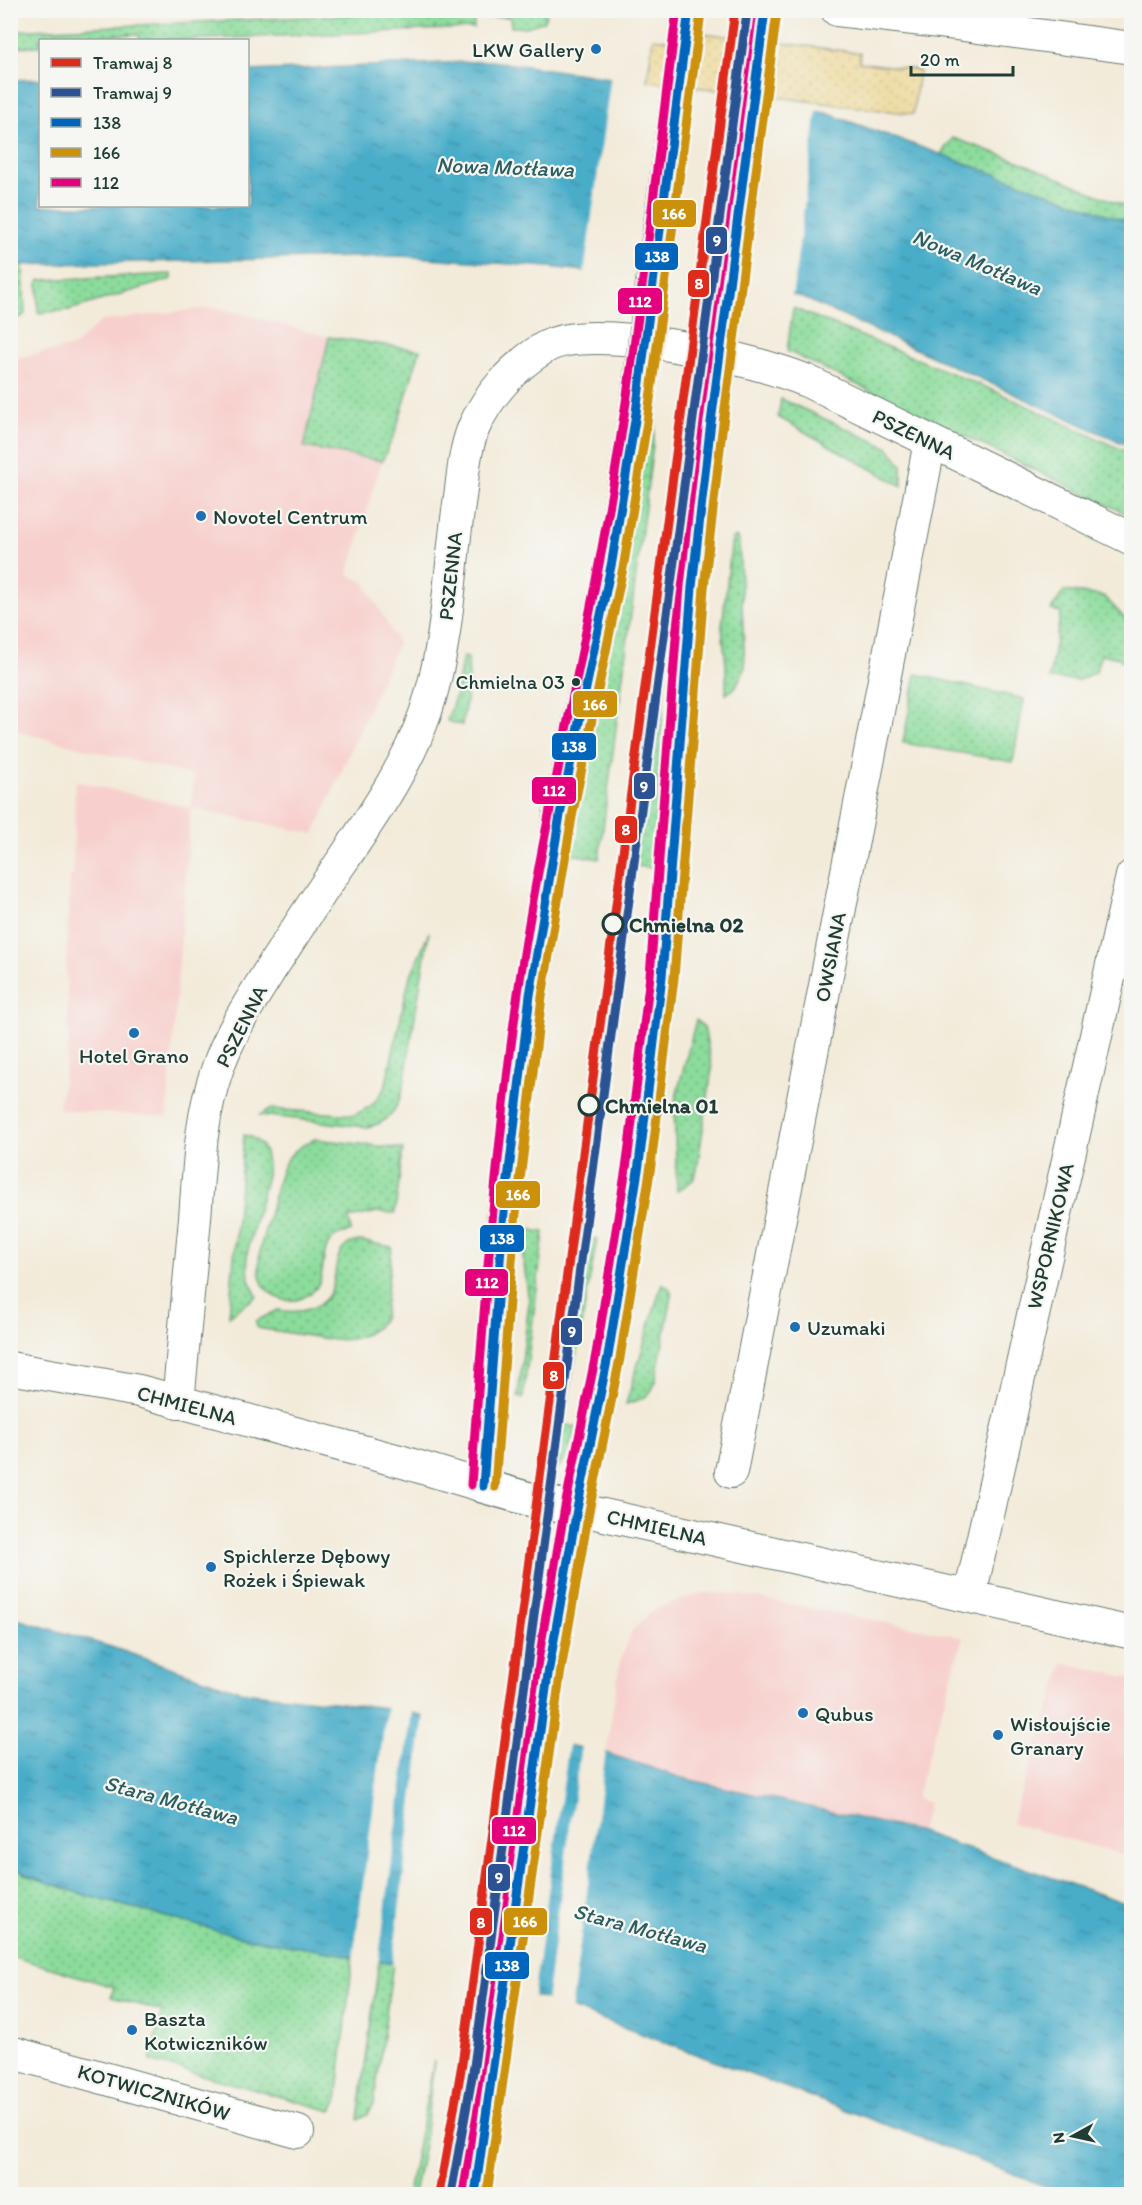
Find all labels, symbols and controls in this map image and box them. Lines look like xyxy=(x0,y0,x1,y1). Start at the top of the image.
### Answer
place label: LKW Gallery xyxy=(472,37,584,62)
legend xyxy=(39,39,249,207)
scale bar xyxy=(911,39,1013,77)
marker: LKW Gallery xyxy=(589,42,603,56)
text: 20 m xyxy=(920,49,960,71)
text: Tramwaj 8 xyxy=(93,52,172,74)
text: Tramwaj 9 xyxy=(93,82,172,104)
text: 138 xyxy=(93,112,121,134)
text: 166 xyxy=(93,142,120,164)
water label: Nowa Motława xyxy=(436,151,575,183)
text: 112 xyxy=(93,172,120,194)
line badge: 166 xyxy=(652,199,697,228)
text: 166 xyxy=(662,204,687,223)
water label: Nowa Motława xyxy=(908,223,1047,302)
line badge: 9 xyxy=(705,226,728,255)
text: 9 xyxy=(713,231,721,250)
line badge: 138 xyxy=(634,242,679,271)
text: 138 xyxy=(645,247,670,266)
line badge: 8 xyxy=(687,269,710,298)
text: 8 xyxy=(695,274,704,293)
line badge: 112 xyxy=(617,287,663,315)
text: 112 xyxy=(628,292,652,311)
street label: PSZENNA xyxy=(868,403,960,465)
place label: Novotel Centrum xyxy=(213,504,368,529)
marker: Novotel Centrum xyxy=(194,509,208,523)
street label: PSZENNA xyxy=(433,530,467,622)
place label: Chmielna 03 xyxy=(456,670,565,694)
marker: Chmielna 03 xyxy=(570,676,582,688)
line badge: 166 xyxy=(572,690,618,718)
text: 166 xyxy=(583,695,608,714)
line badge: 138 xyxy=(551,732,597,761)
text: 138 xyxy=(562,737,587,756)
line badge: 9 xyxy=(633,772,656,800)
line badge: 112 xyxy=(531,776,577,805)
text: 9 xyxy=(640,777,648,796)
text: 112 xyxy=(542,781,566,800)
line badge: 8 xyxy=(614,815,638,844)
text: 8 xyxy=(622,820,631,839)
street label: OWSIANA xyxy=(809,909,851,1004)
place label: Chmielna 02 xyxy=(629,912,743,937)
marker: Chmielna 02 xyxy=(602,913,624,935)
street label: PSZENNA xyxy=(210,980,273,1071)
marker: Hotel Grano xyxy=(127,1026,141,1040)
place label: Hotel Grano xyxy=(79,1043,189,1068)
place label: Chmielna 01 xyxy=(605,1093,718,1118)
marker: Chmielna 01 xyxy=(578,1094,600,1116)
street label: WSPORNIKOWA xyxy=(1021,1160,1079,1312)
line badge: 166 xyxy=(495,1180,541,1209)
text: 166 xyxy=(506,1185,531,1204)
line badge: 138 xyxy=(479,1224,525,1253)
text: 138 xyxy=(490,1229,515,1248)
line badge: 112 xyxy=(464,1268,509,1297)
text: 112 xyxy=(475,1273,499,1292)
place label: Uzumaki xyxy=(807,1315,886,1340)
line badge: 9 xyxy=(560,1317,583,1346)
marker: Uzumaki xyxy=(788,1320,802,1334)
text: 9 xyxy=(568,1322,576,1341)
line badge: 8 xyxy=(542,1361,565,1390)
text: 8 xyxy=(550,1366,559,1385)
street label: CHMIELNA xyxy=(134,1380,240,1430)
street label: CHMIELNA xyxy=(604,1503,710,1551)
place label: Spichlerze Dębowy Rożek i Śpiewak xyxy=(223,1543,390,1592)
marker: Spichlerze Dębowy Rożek i Śpiewak xyxy=(204,1560,218,1574)
place label: Qubus xyxy=(815,1701,874,1726)
marker: Qubus xyxy=(796,1706,810,1720)
place label: Wisłoujście Granary xyxy=(1010,1711,1111,1760)
marker: Wisłoujście Granary xyxy=(991,1728,1005,1742)
water label: Stara Motława xyxy=(101,1769,242,1831)
line badge: 112 xyxy=(491,1816,537,1845)
text: 112 xyxy=(502,1821,526,1840)
line badge: 9 xyxy=(487,1863,511,1892)
text: 9 xyxy=(495,1868,503,1887)
water label: Stara Motława xyxy=(570,1897,711,1959)
line badge: 8 xyxy=(469,1907,493,1936)
line badge: 166 xyxy=(503,1907,548,1936)
text: 166 xyxy=(513,1912,538,1931)
text: 8 xyxy=(477,1913,486,1932)
line badge: 138 xyxy=(484,1951,530,1980)
text: 138 xyxy=(495,1956,520,1975)
place label: Baszta Kotwiczników xyxy=(144,2006,268,2055)
marker: Baszta Kotwiczników xyxy=(125,2023,139,2037)
street label: KOTWICZNIKÓW xyxy=(75,2058,233,2126)
north arrow xyxy=(1043,2106,1103,2166)
text: N xyxy=(1048,2131,1069,2145)

